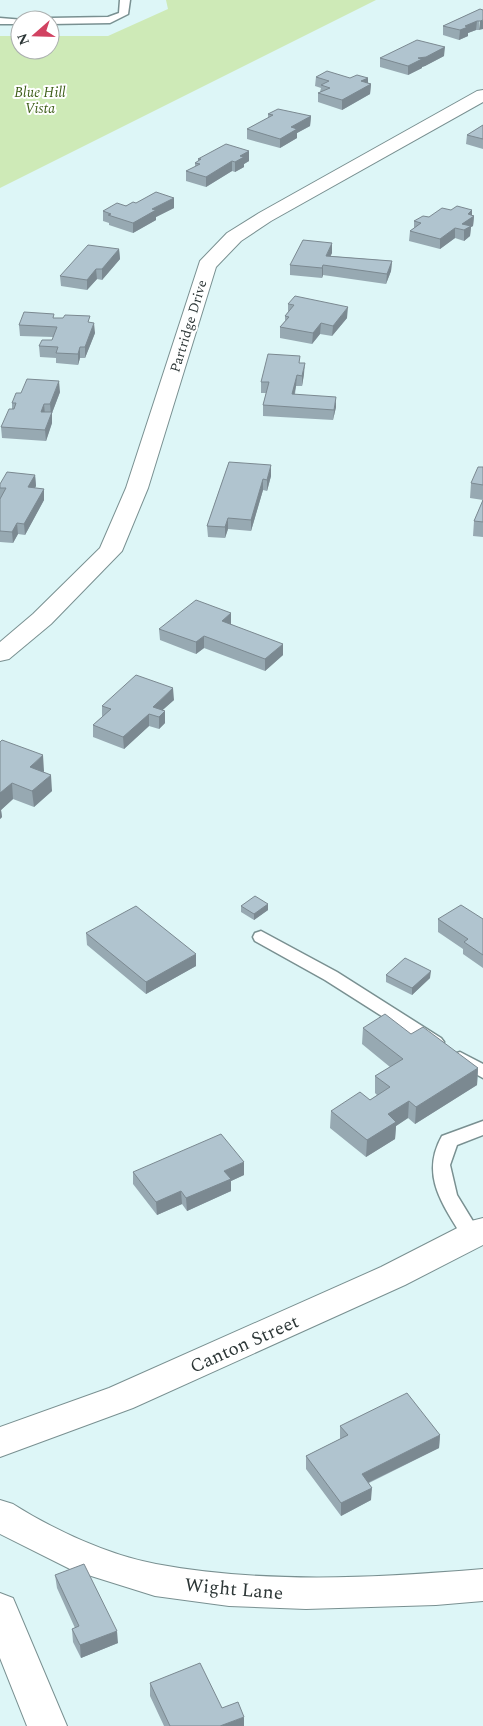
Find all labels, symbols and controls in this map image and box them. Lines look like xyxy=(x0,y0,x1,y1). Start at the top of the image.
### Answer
north arrow xyxy=(10,10,60,60)
text: N xyxy=(11,30,35,48)
park label: Blue Hill Vista xyxy=(14,82,66,119)
street label: Partridge Drive xyxy=(164,277,213,375)
street label: Canton Street xyxy=(185,1307,304,1381)
street label: Wight Lane xyxy=(183,1571,284,1608)

